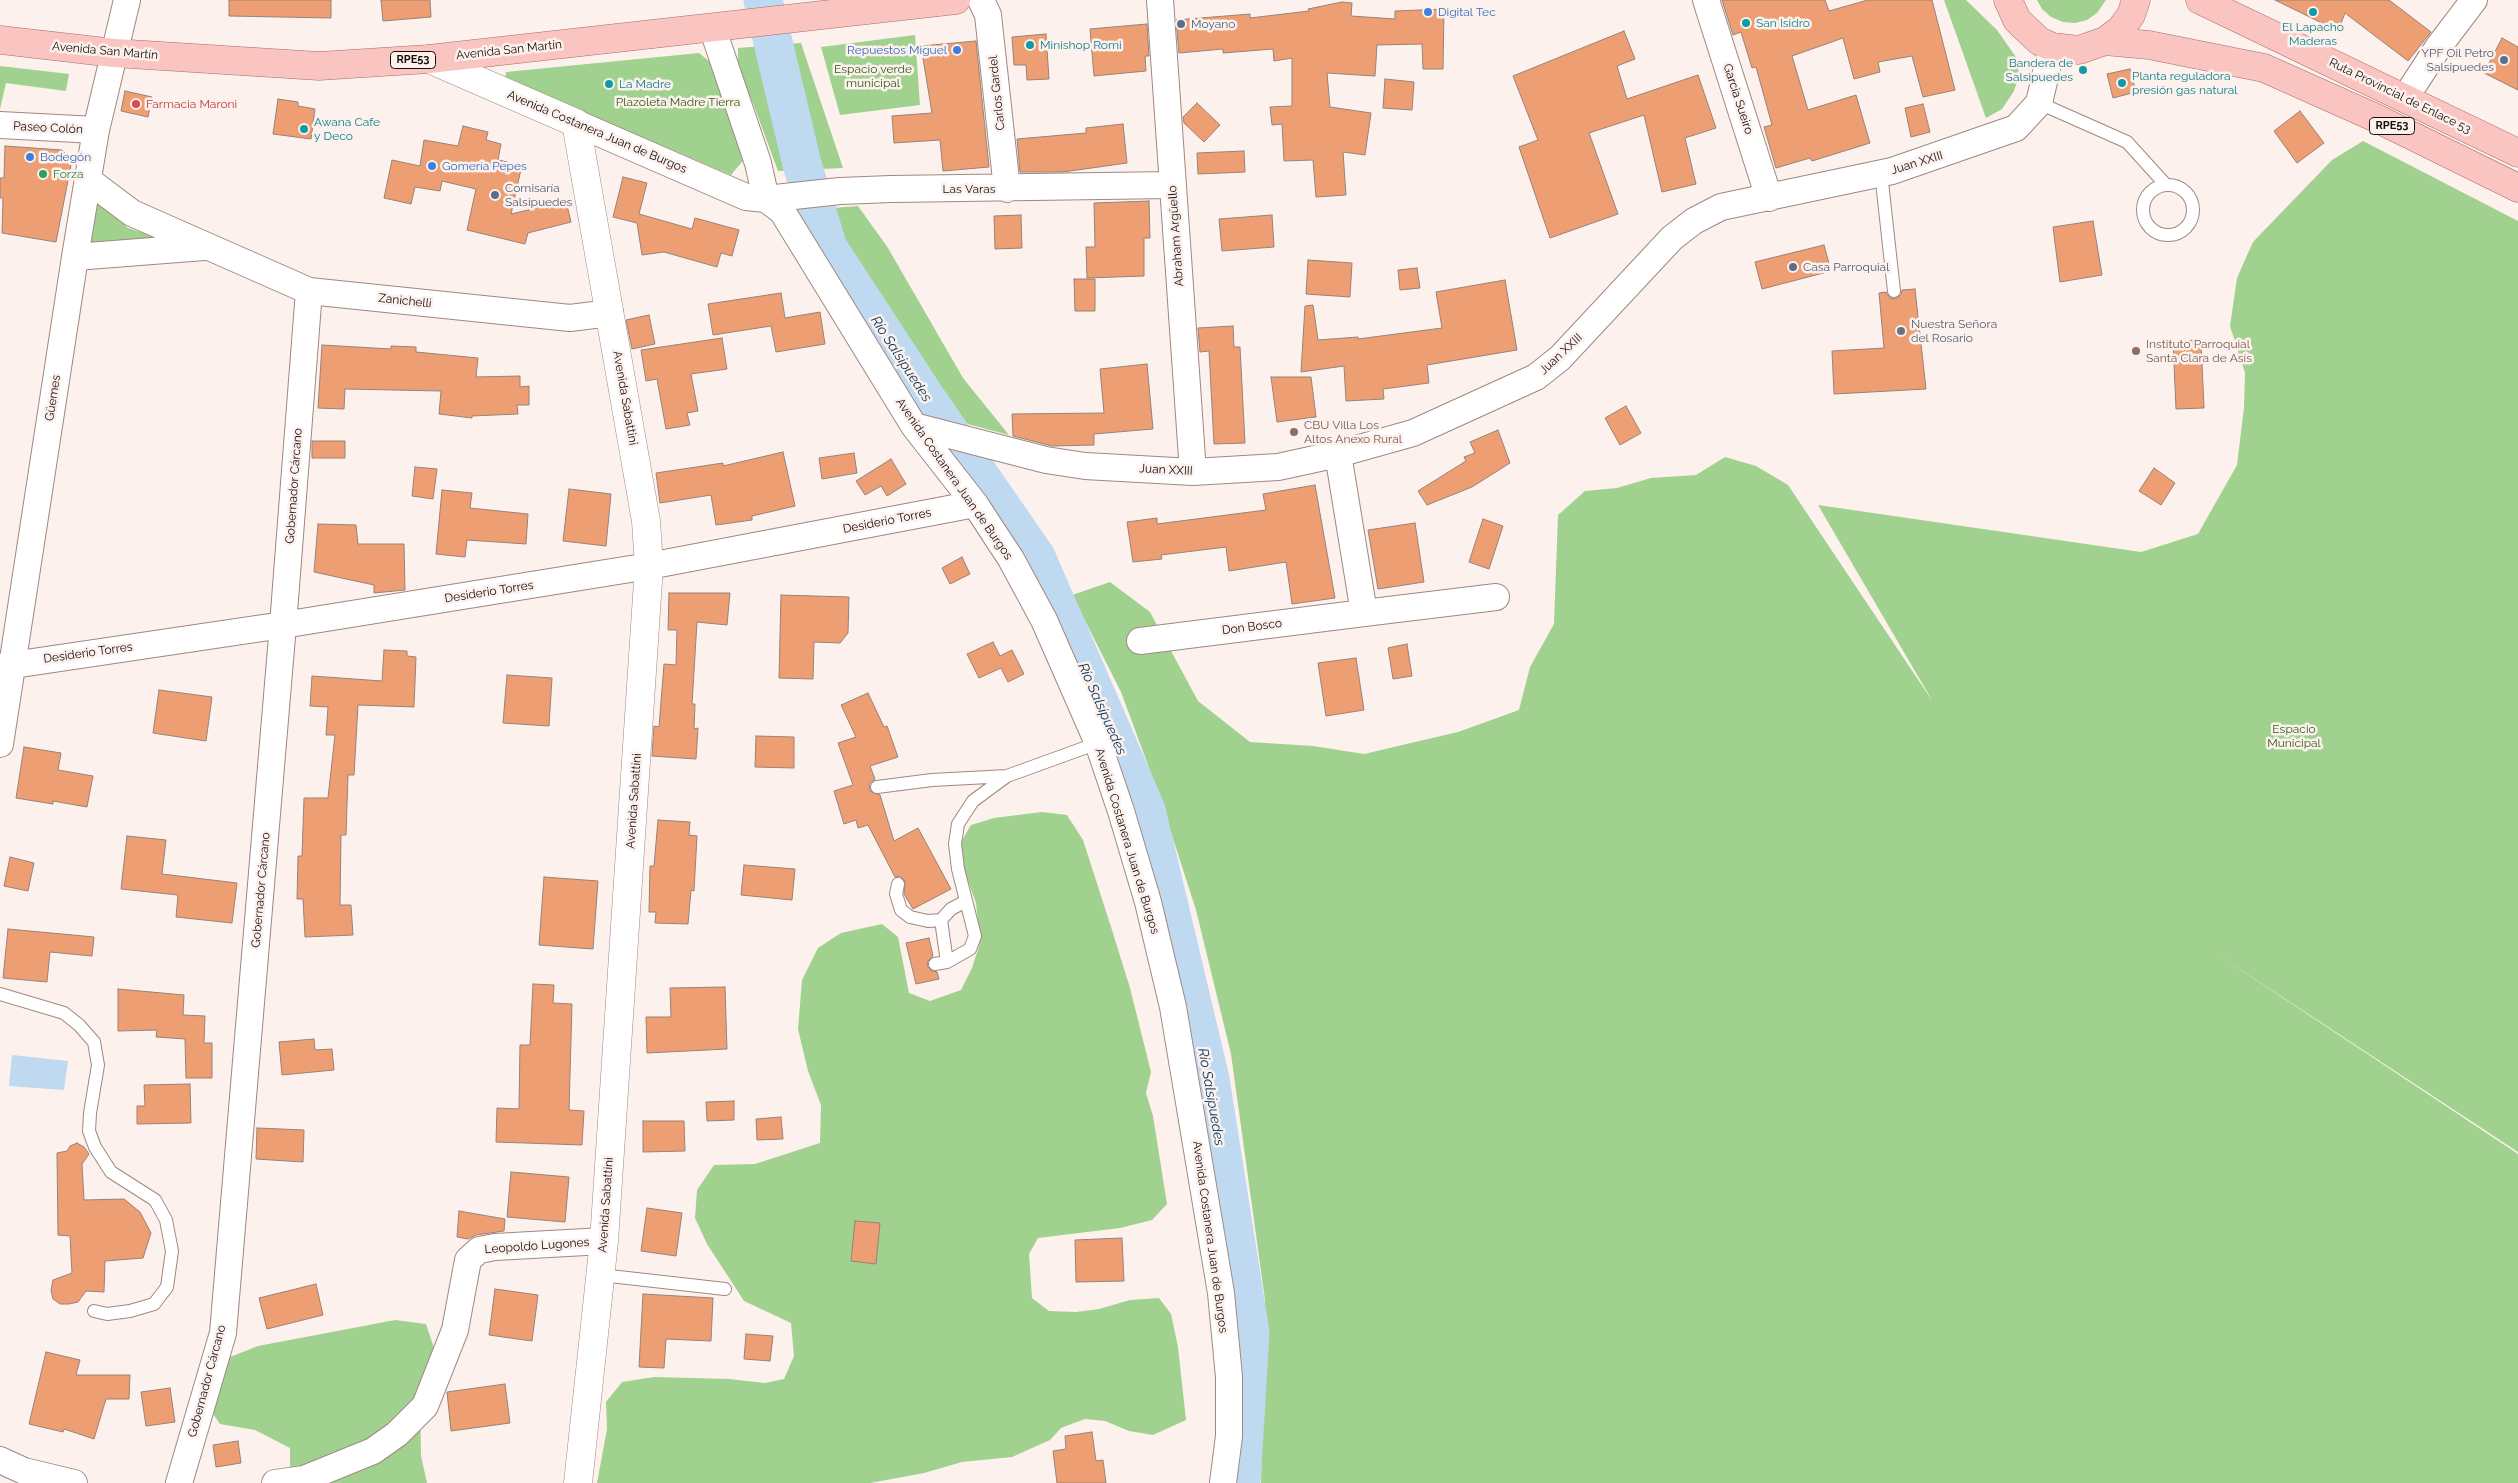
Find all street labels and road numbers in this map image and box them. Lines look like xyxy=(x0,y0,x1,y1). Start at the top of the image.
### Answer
street label: Avenida San Martín xyxy=(455,37,563,63)
street label: Avenida San Martín xyxy=(51,39,159,63)
road number: RPE53 xyxy=(390,52,436,68)
street label: Carlos Gardel xyxy=(986,55,1008,131)
street label: Ruta Provincial de Enlace 53 xyxy=(2327,55,2473,137)
street label: García Sueiro xyxy=(1720,62,1756,136)
street label: Avenida Costanera Juan de Burgos xyxy=(505,88,689,176)
road number: RPE53 xyxy=(2370,118,2414,134)
street label: Paseo Colón xyxy=(13,119,83,137)
street label: Juan XXIII xyxy=(1889,148,1945,178)
street label: Las Varas xyxy=(943,182,995,196)
street label: Abraham Argüello xyxy=(1165,185,1187,287)
street label: Zanichelli xyxy=(378,291,432,311)
street label: Juan XXIII xyxy=(1537,330,1585,378)
street label: Avenida Sabattini xyxy=(610,350,640,446)
street label: Güemes xyxy=(42,374,64,422)
street label: Avenida Costanera Juan de Burgos xyxy=(893,396,1015,562)
street label: Gobernador Cárcano xyxy=(283,428,305,544)
street label: Juan XXIII xyxy=(1139,461,1193,479)
street label: Desiderio Torres xyxy=(842,505,932,537)
street label: Desiderio Torres xyxy=(444,578,534,606)
street label: Don Bosco xyxy=(1221,616,1283,638)
street label: Desiderio Torres xyxy=(43,640,133,666)
street label: Avenida Costanera Juan de Burgos xyxy=(1092,746,1162,936)
street label: Avenida Sabattini xyxy=(623,753,645,849)
street label: Gobernador Cárcano xyxy=(249,832,273,948)
street label: Avenida Costanera Juan de Burgos xyxy=(1189,1140,1231,1334)
street label: Avenida Sabattini xyxy=(595,1157,617,1253)
street label: Leopoldo Lugones xyxy=(484,1235,590,1257)
street label: Gobernador Cárcano xyxy=(185,1323,229,1439)

